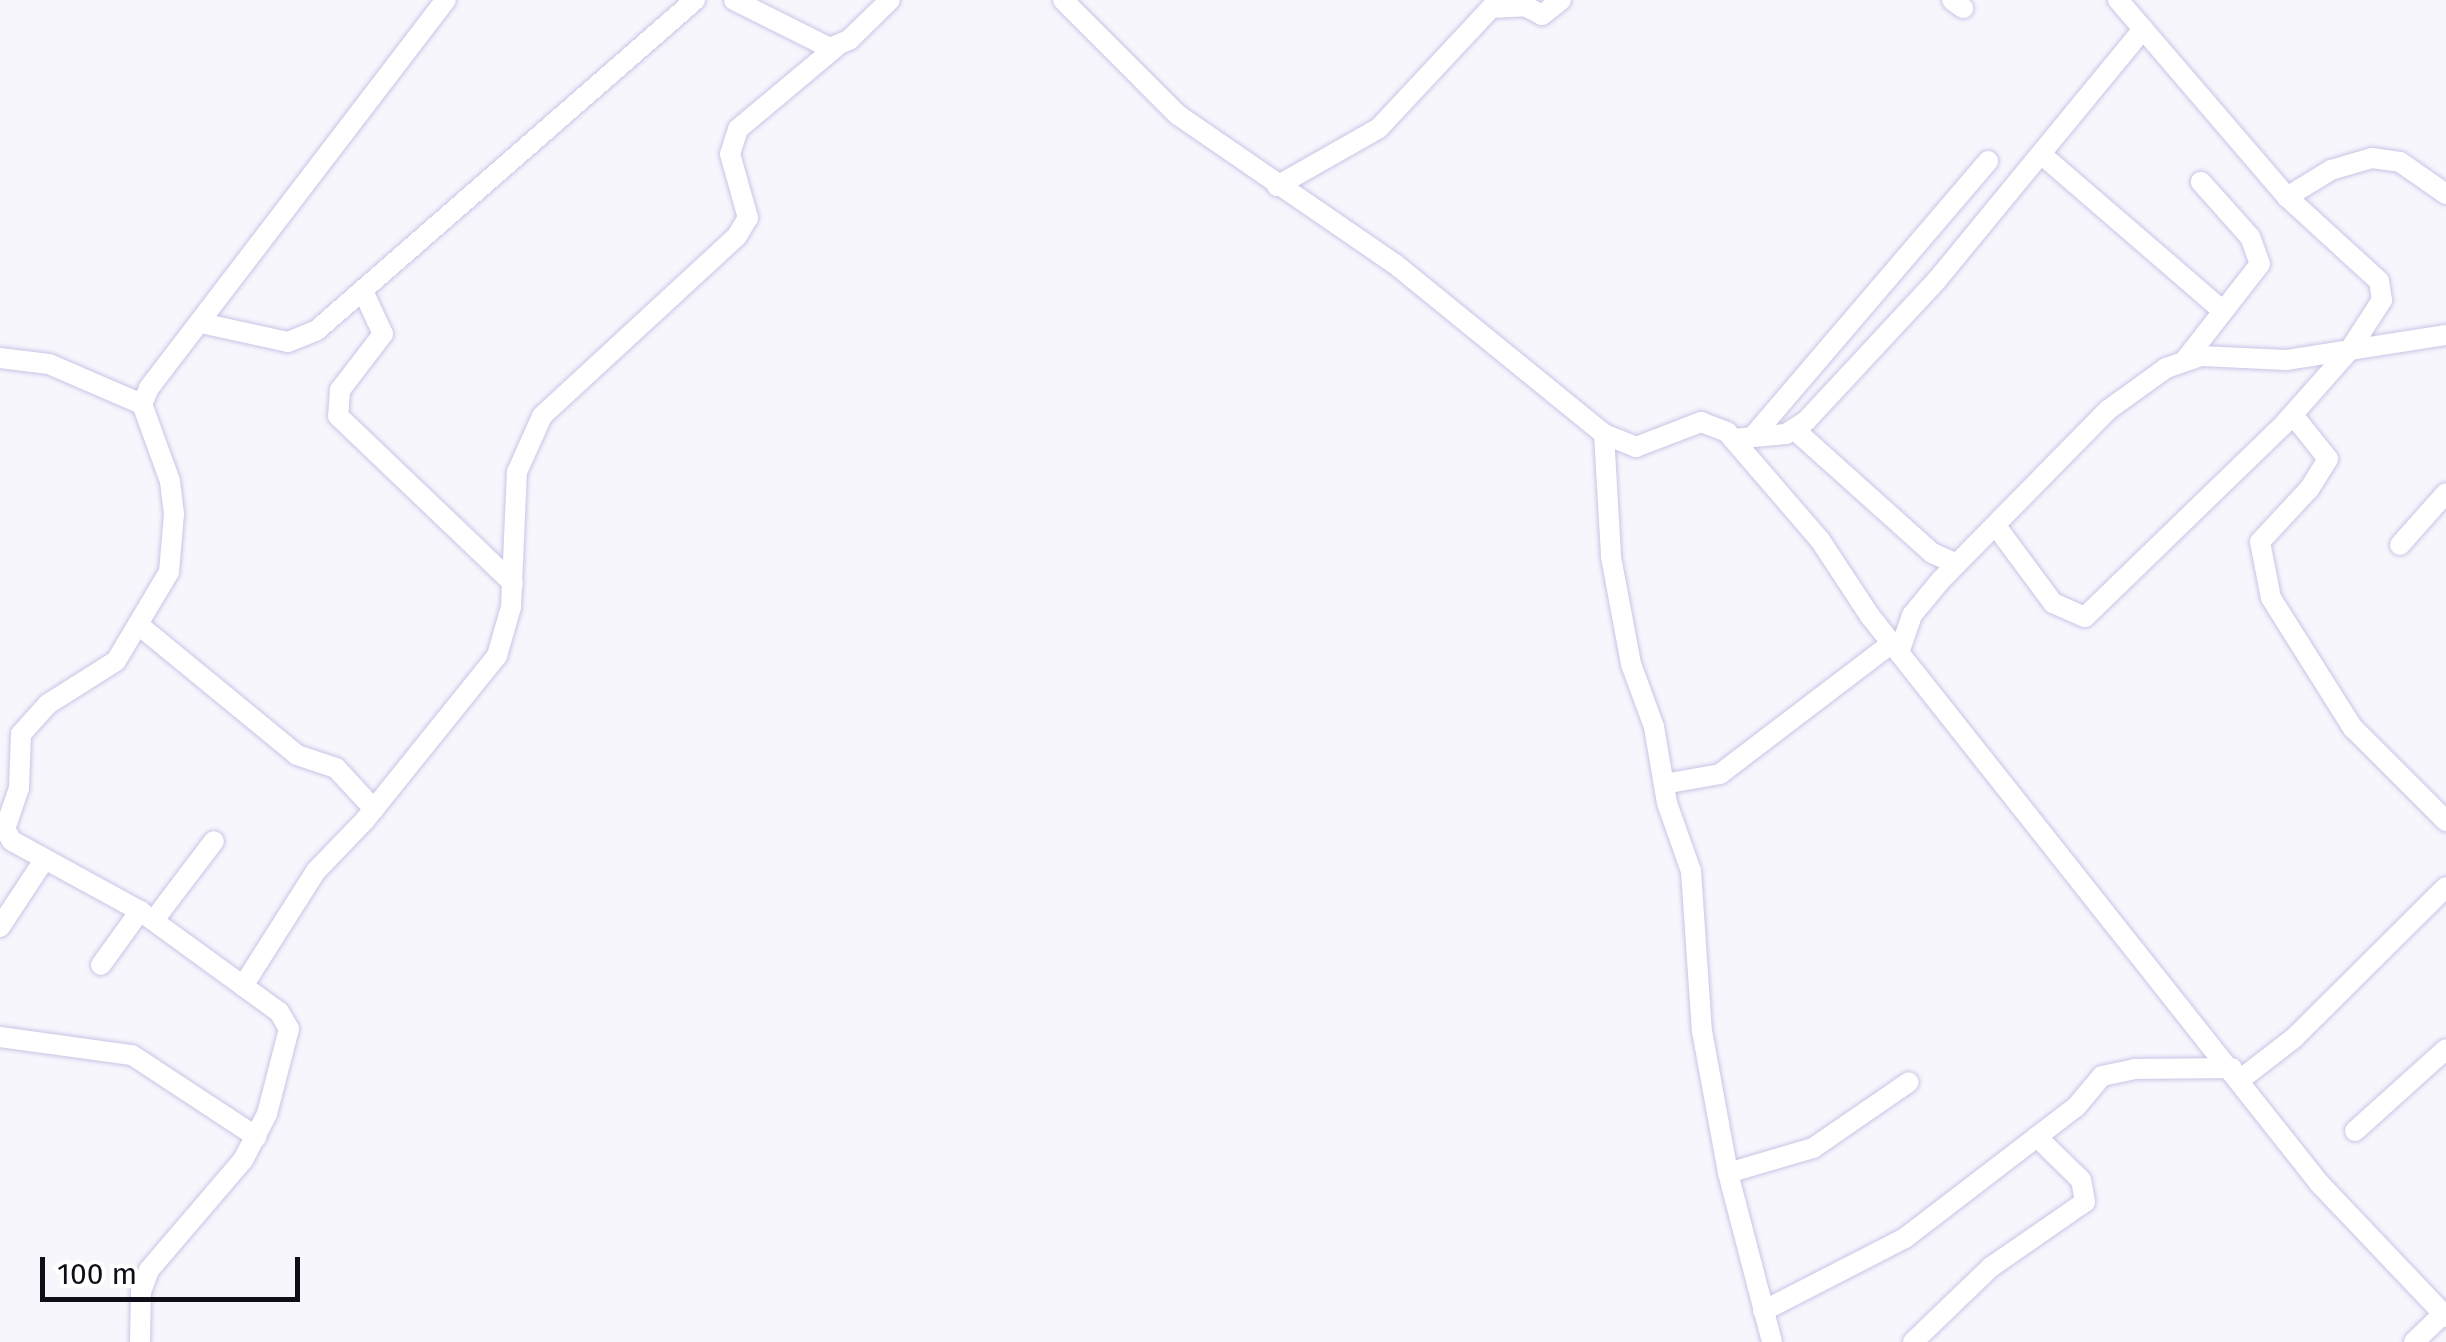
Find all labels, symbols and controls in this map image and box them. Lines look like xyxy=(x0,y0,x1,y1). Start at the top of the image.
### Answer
scale bar xyxy=(45,1237,305,1299)
text: 100 m xyxy=(57,1256,137,1292)

